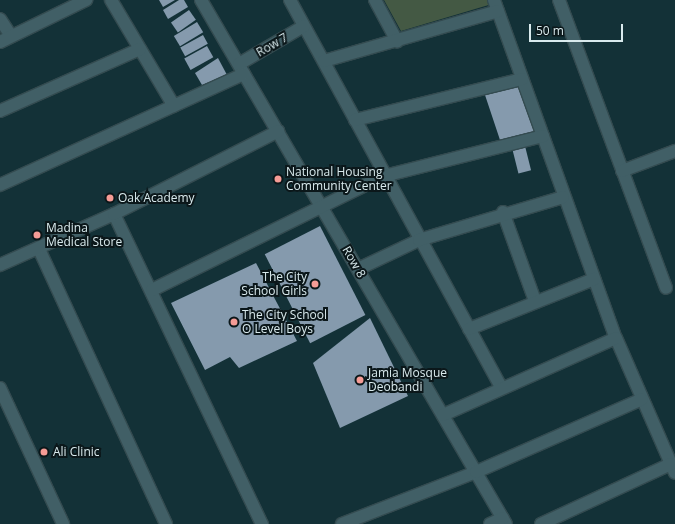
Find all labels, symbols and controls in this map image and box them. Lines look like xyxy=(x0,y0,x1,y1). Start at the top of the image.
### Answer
scale bar xyxy=(531,16,625,42)
text: 50 m xyxy=(536,22,564,39)
street label: Row 7 xyxy=(254,30,290,60)
place label: National Housing Community Center xyxy=(286,165,392,193)
marker: National Housing Community Center xyxy=(273,174,283,184)
place label: Oak Academy xyxy=(118,191,195,205)
marker: Oak Academy xyxy=(105,193,115,203)
place label: Madina Medical Store xyxy=(46,221,122,249)
marker: Madina Medical Store xyxy=(31,229,43,241)
street label: Row 8 xyxy=(339,244,369,280)
place label: The City School Girls xyxy=(241,270,307,298)
marker: The City School Girls xyxy=(310,279,320,289)
place label: The City School O Level Boys xyxy=(242,308,327,336)
marker: The City School O Level Boys xyxy=(229,317,239,327)
place label: Jamia Mosque Deobandi xyxy=(368,366,447,394)
marker: Jamia Mosque Deobandi xyxy=(355,375,365,385)
place label: Ali Clinic xyxy=(53,445,100,459)
marker: Ali Clinic xyxy=(38,446,50,458)

